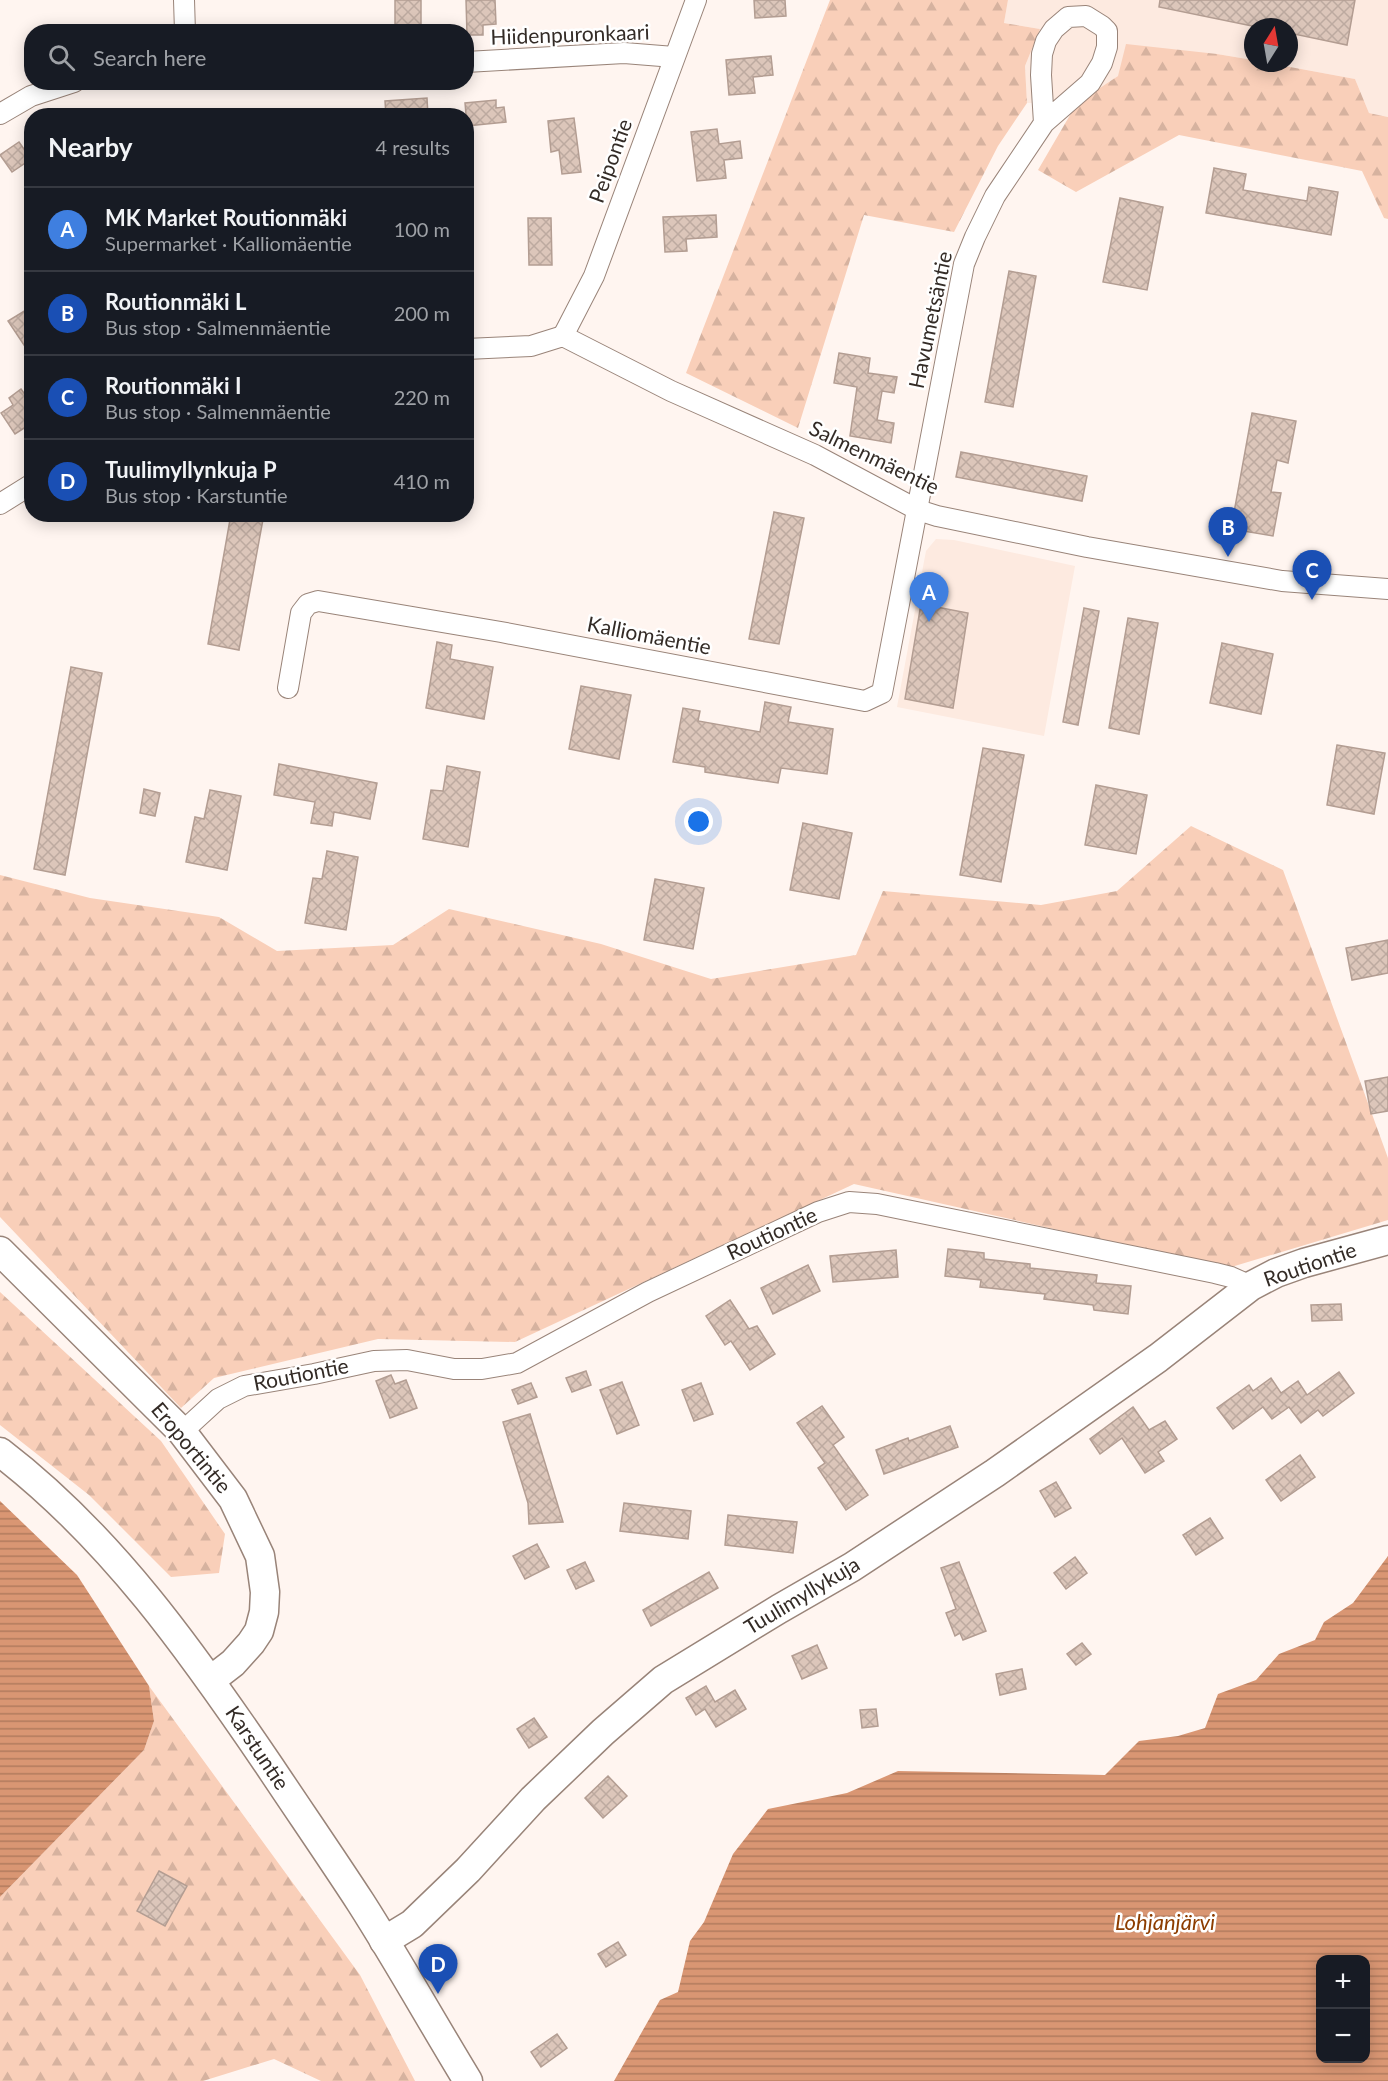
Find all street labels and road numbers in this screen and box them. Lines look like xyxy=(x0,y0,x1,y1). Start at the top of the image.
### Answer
street label: Hiidenpuronkaari xyxy=(490,18,650,49)
street label: Peipontie xyxy=(583,115,636,206)
street label: Havumetsäntie xyxy=(903,249,956,390)
street label: Salmenmäentie xyxy=(806,414,944,499)
street label: Kalliomäentie xyxy=(585,610,713,659)
street label: Routiontie xyxy=(722,1201,820,1264)
street label: Routiontie xyxy=(1260,1236,1359,1291)
street label: Routiontie xyxy=(251,1352,350,1395)
street label: Eroportintie xyxy=(147,1397,237,1498)
street label: Tuulimyllykuja xyxy=(739,1551,863,1639)
street label: Karstuntie xyxy=(221,1700,295,1794)

